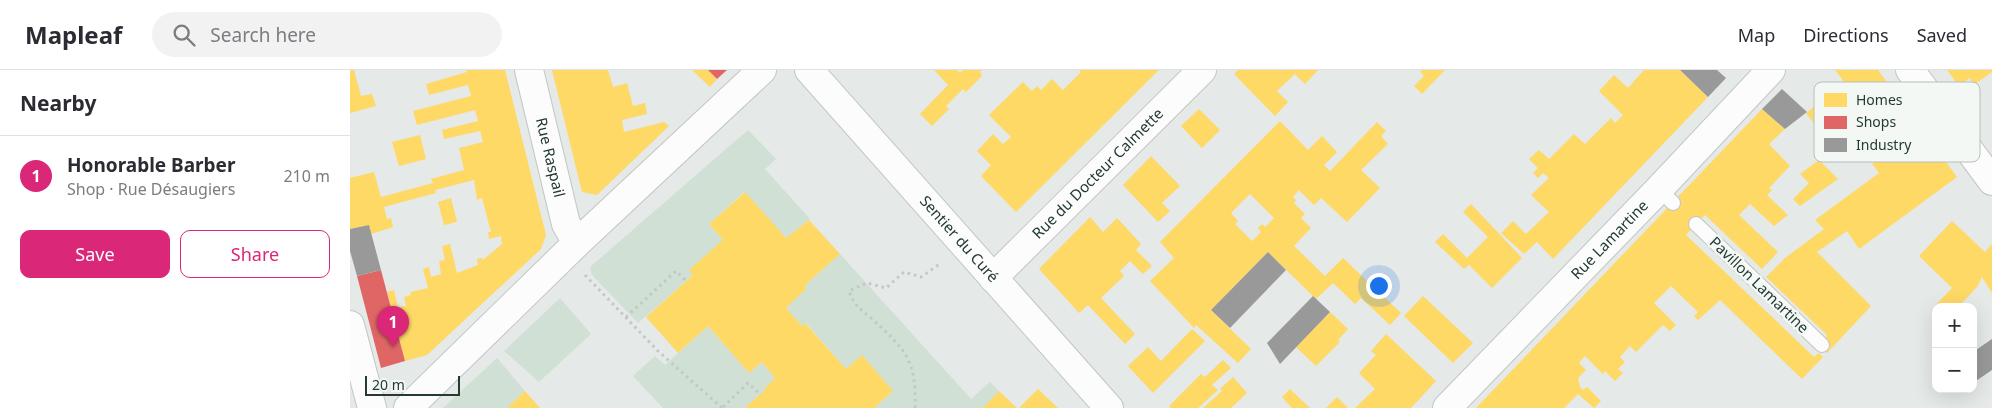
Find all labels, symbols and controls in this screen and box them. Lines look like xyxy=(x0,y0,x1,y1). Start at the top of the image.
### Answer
search box xyxy=(152,12,502,57)
text: Mapleaf xyxy=(25,18,122,51)
icon: search xyxy=(170,21,198,49)
text: Search here xyxy=(210,22,316,48)
text: Map xyxy=(1738,23,1775,47)
text: Directions xyxy=(1803,23,1889,47)
text: Saved xyxy=(1917,23,1967,47)
legend xyxy=(1814,82,1980,162)
text: Nearby xyxy=(20,89,96,117)
text: Homes xyxy=(1856,90,1903,109)
street label: Rue du Docteur Calmette xyxy=(1027,103,1167,243)
text: Shops xyxy=(1856,112,1896,131)
street label: Rue Raspail xyxy=(532,115,570,199)
text: Industry xyxy=(1856,135,1912,154)
text: Honorable Barber xyxy=(67,152,235,178)
text: 1 xyxy=(31,165,41,187)
text: 210 m xyxy=(283,165,330,187)
text: Shop · Rue Désaugiers xyxy=(67,178,235,200)
street label: Sentier du Curé xyxy=(916,191,1004,286)
street label: Rue Lamartine xyxy=(1566,195,1652,283)
button: Save xyxy=(20,230,170,278)
button: Share xyxy=(180,230,330,278)
street label: Pavillon Lamartine xyxy=(1706,232,1814,337)
your location xyxy=(1366,273,1392,299)
map controls xyxy=(1932,303,1977,393)
button: + xyxy=(1932,303,1977,348)
pin: 1 xyxy=(377,306,409,347)
button: − xyxy=(1932,348,1977,393)
scale bar xyxy=(365,373,460,396)
text: 20 m xyxy=(372,375,405,394)

